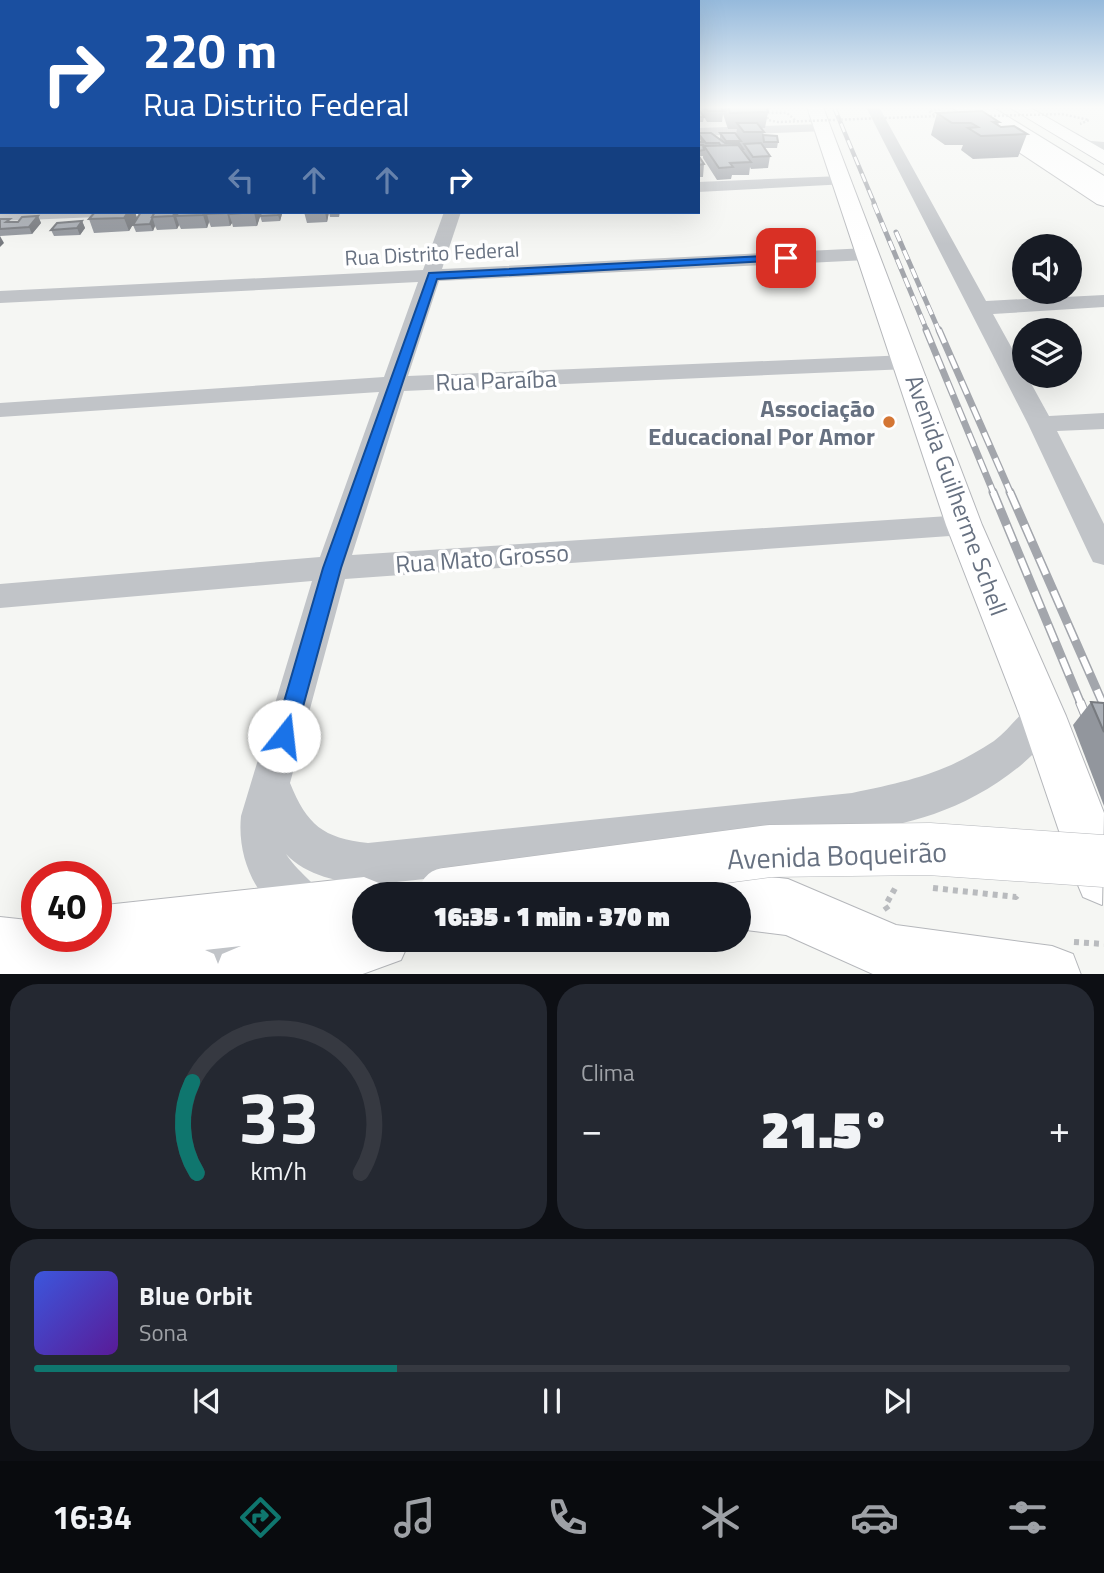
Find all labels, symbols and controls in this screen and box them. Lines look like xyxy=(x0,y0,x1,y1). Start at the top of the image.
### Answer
text: 220 m xyxy=(143,12,277,87)
icon: right xyxy=(28,28,119,119)
text: Rua Distrito Federal xyxy=(143,80,410,128)
icon: left xyxy=(222,161,260,199)
icon: ahead xyxy=(295,161,333,199)
icon: ahead xyxy=(368,161,406,199)
icon: right xyxy=(441,161,479,199)
pin xyxy=(756,228,816,288)
street label: Rua Distrito Federal xyxy=(344,232,520,274)
map controls xyxy=(1012,234,1082,388)
button: sound xyxy=(1012,234,1082,304)
icon: arrive xyxy=(767,239,805,277)
button: layers xyxy=(1012,318,1082,388)
street label: Rua Paraíba xyxy=(435,360,557,400)
street label: Avenida Guilherme Schell xyxy=(897,369,1017,621)
place label: Associação Educacional Por Amor xyxy=(648,390,875,454)
marker: Associação Educacional Por Amor xyxy=(881,414,897,430)
street label: Rua Mato Grosso xyxy=(394,534,570,582)
position arrow xyxy=(247,699,321,773)
street label: Avenida Boqueirão xyxy=(726,830,948,880)
speed limit sign: 40 xyxy=(21,861,112,952)
text: 16:35 · 1 min · 370 m xyxy=(433,897,670,936)
text: Clima xyxy=(581,1055,635,1090)
text: 33 xyxy=(238,1061,319,1171)
text: 21.5° xyxy=(761,1089,890,1168)
text: − xyxy=(581,1100,602,1158)
text: + xyxy=(1049,1100,1070,1158)
text: km/h xyxy=(250,1151,307,1189)
text: Blue Orbit xyxy=(139,1276,252,1315)
text: Sona xyxy=(139,1315,187,1350)
icon: previous xyxy=(188,1382,226,1420)
icon: pause xyxy=(533,1382,571,1420)
icon: next xyxy=(878,1382,916,1420)
text: 16:34 xyxy=(52,1493,132,1541)
icon: directions xyxy=(236,1493,285,1542)
icon: music xyxy=(390,1493,439,1542)
icon: phone xyxy=(543,1493,592,1542)
icon: climate xyxy=(696,1493,745,1542)
icon: car xyxy=(850,1493,899,1542)
icon: filters xyxy=(1003,1493,1052,1542)

